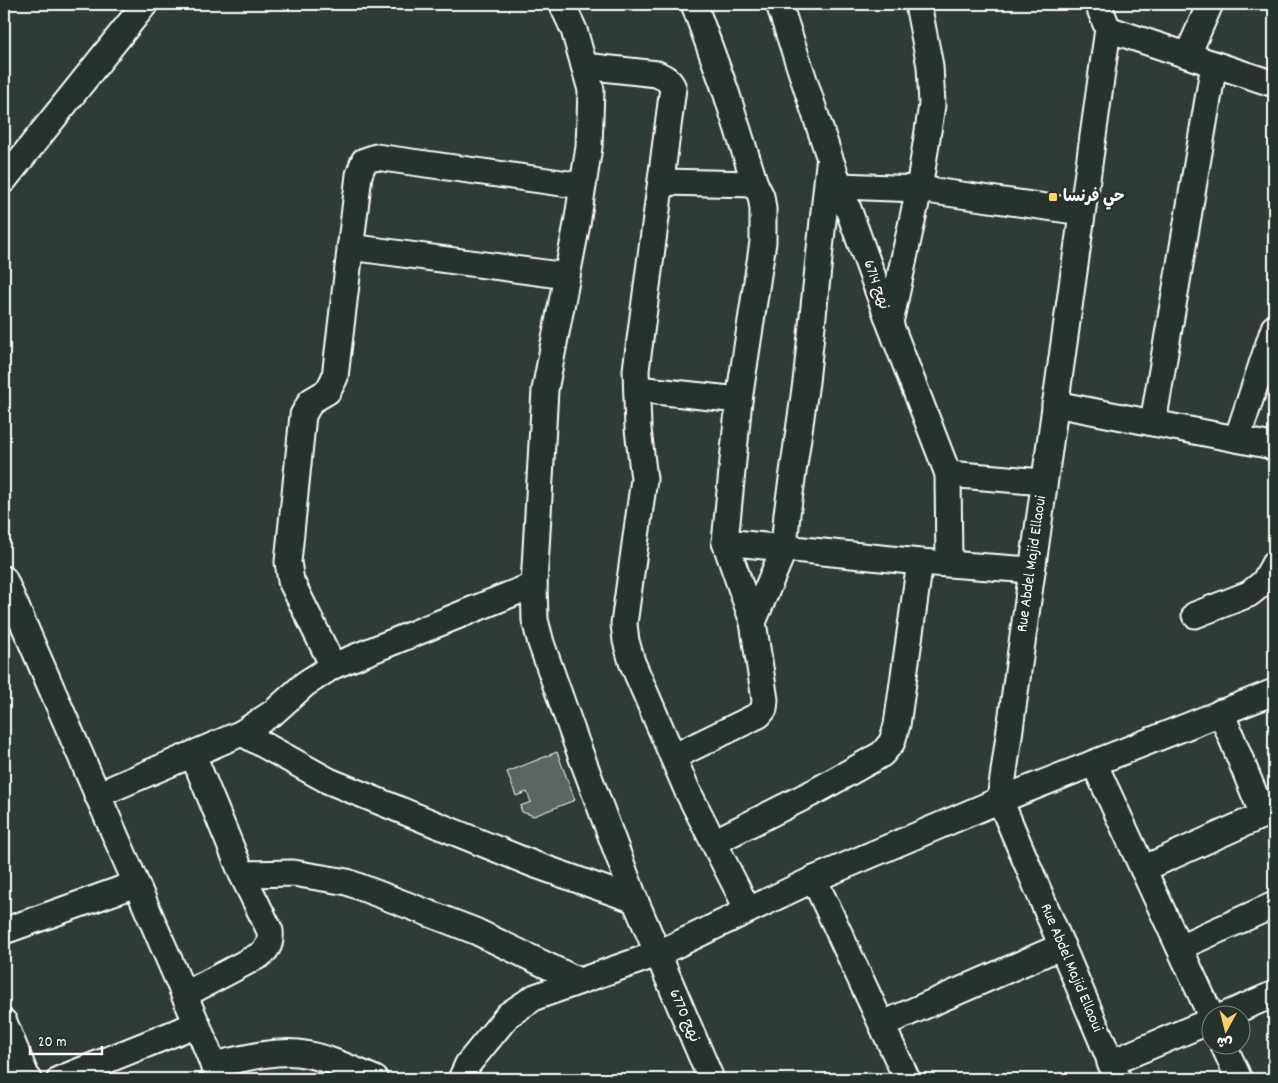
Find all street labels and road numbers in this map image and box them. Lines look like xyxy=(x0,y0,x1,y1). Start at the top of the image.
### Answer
street label: نهج 6714 xyxy=(857,257,895,313)
street label: Rue Abdel Majid Ellaoui xyxy=(1011,494,1053,634)
street label: Rue Abdel Majid Ellaoui xyxy=(1034,900,1108,1036)
street label: نهج 6770 xyxy=(662,986,706,1046)

